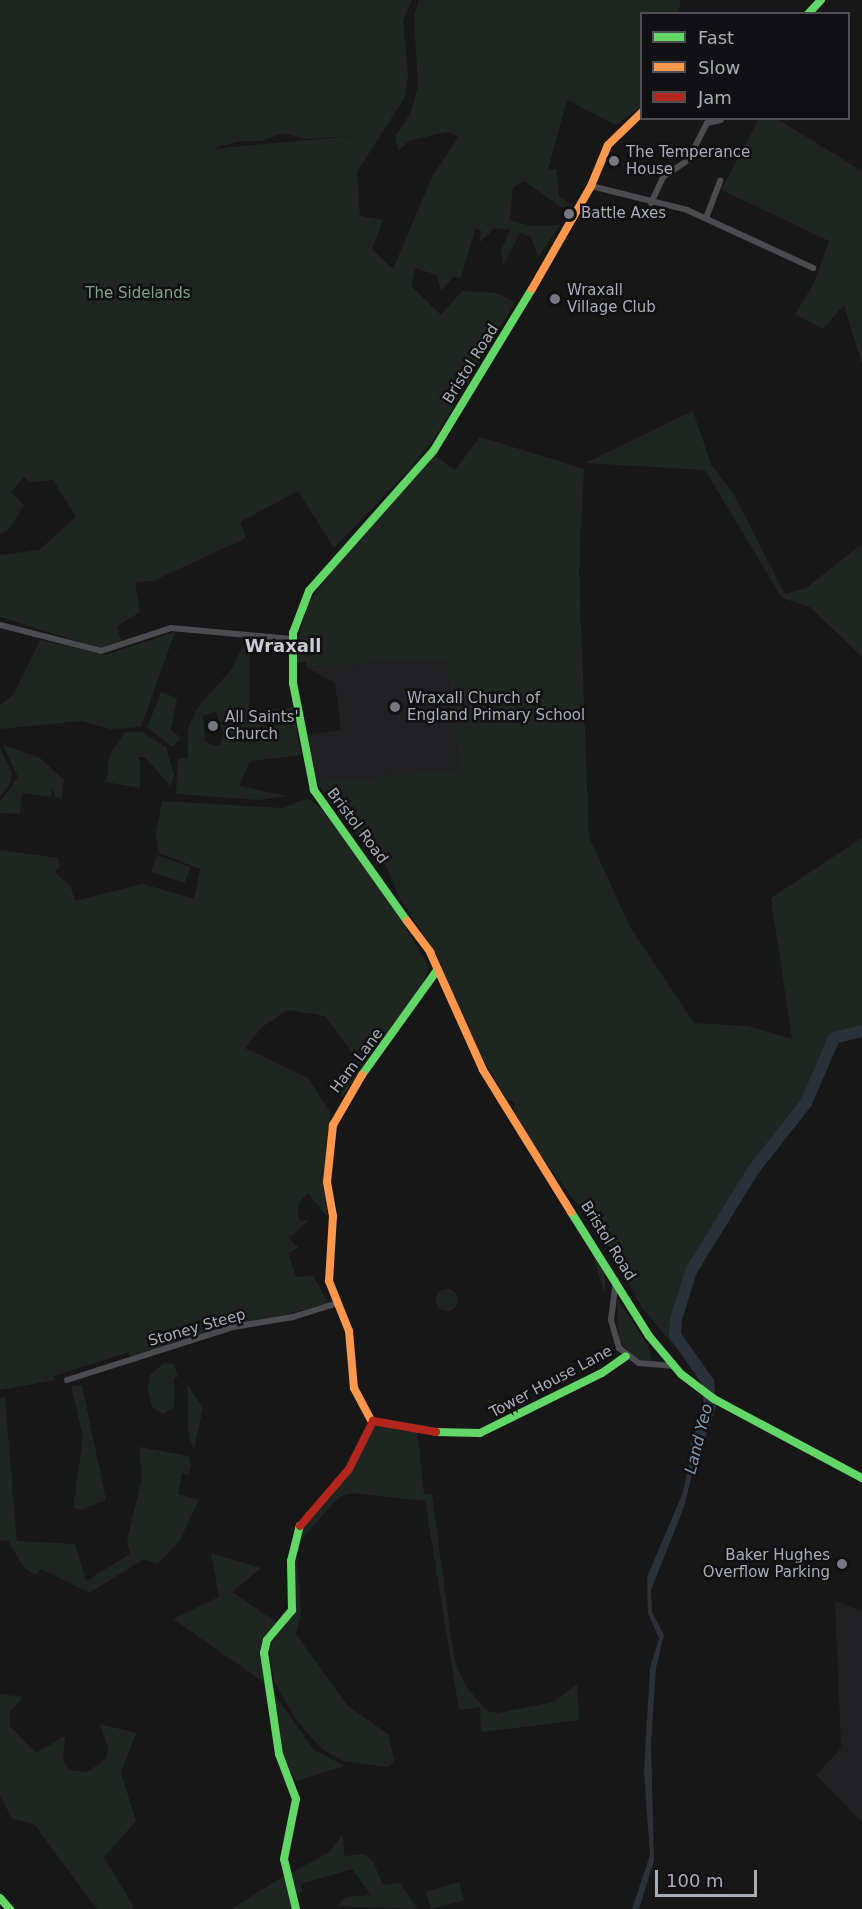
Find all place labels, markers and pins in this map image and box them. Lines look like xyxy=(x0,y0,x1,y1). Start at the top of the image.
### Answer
place label: The Temperance House xyxy=(626,143,750,178)
marker: The Temperance House xyxy=(607,154,621,168)
place label: Battle Axes xyxy=(581,205,666,223)
marker: Battle Axes xyxy=(562,207,576,221)
place label: Wraxall Village Club xyxy=(567,281,656,316)
marker: Wraxall Village Club xyxy=(548,292,562,306)
place label: Wraxall Church of England Primary School xyxy=(407,689,585,724)
marker: Wraxall Church of England Primary School xyxy=(388,700,402,714)
place label: All Saints' Church xyxy=(225,708,299,743)
marker: All Saints' Church xyxy=(206,719,220,733)
place label: Baker Hughes Overflow Parking xyxy=(703,1546,830,1581)
marker: Baker Hughes Overflow Parking xyxy=(835,1557,849,1571)

